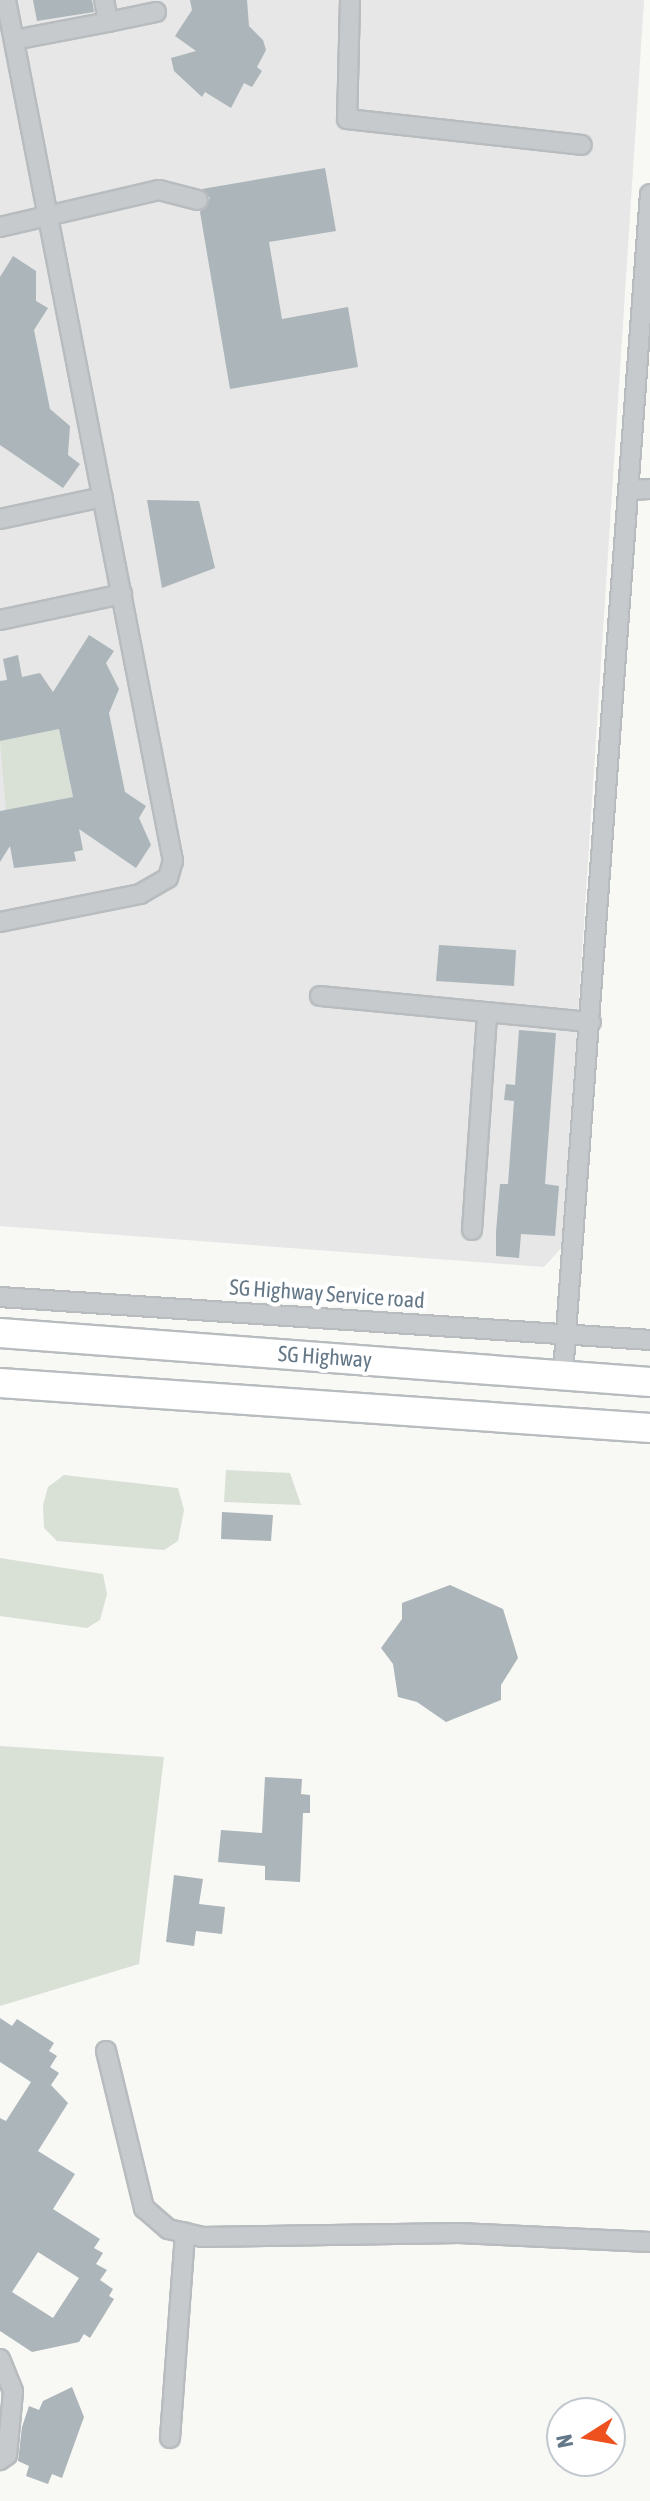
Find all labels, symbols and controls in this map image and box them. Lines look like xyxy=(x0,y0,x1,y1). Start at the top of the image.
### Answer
street label: SG Highway Service road xyxy=(229,1274,425,1314)
street label: SG Highway xyxy=(277,1341,373,1373)
north arrow xyxy=(546,2397,626,2477)
text: N xyxy=(550,2432,578,2450)

